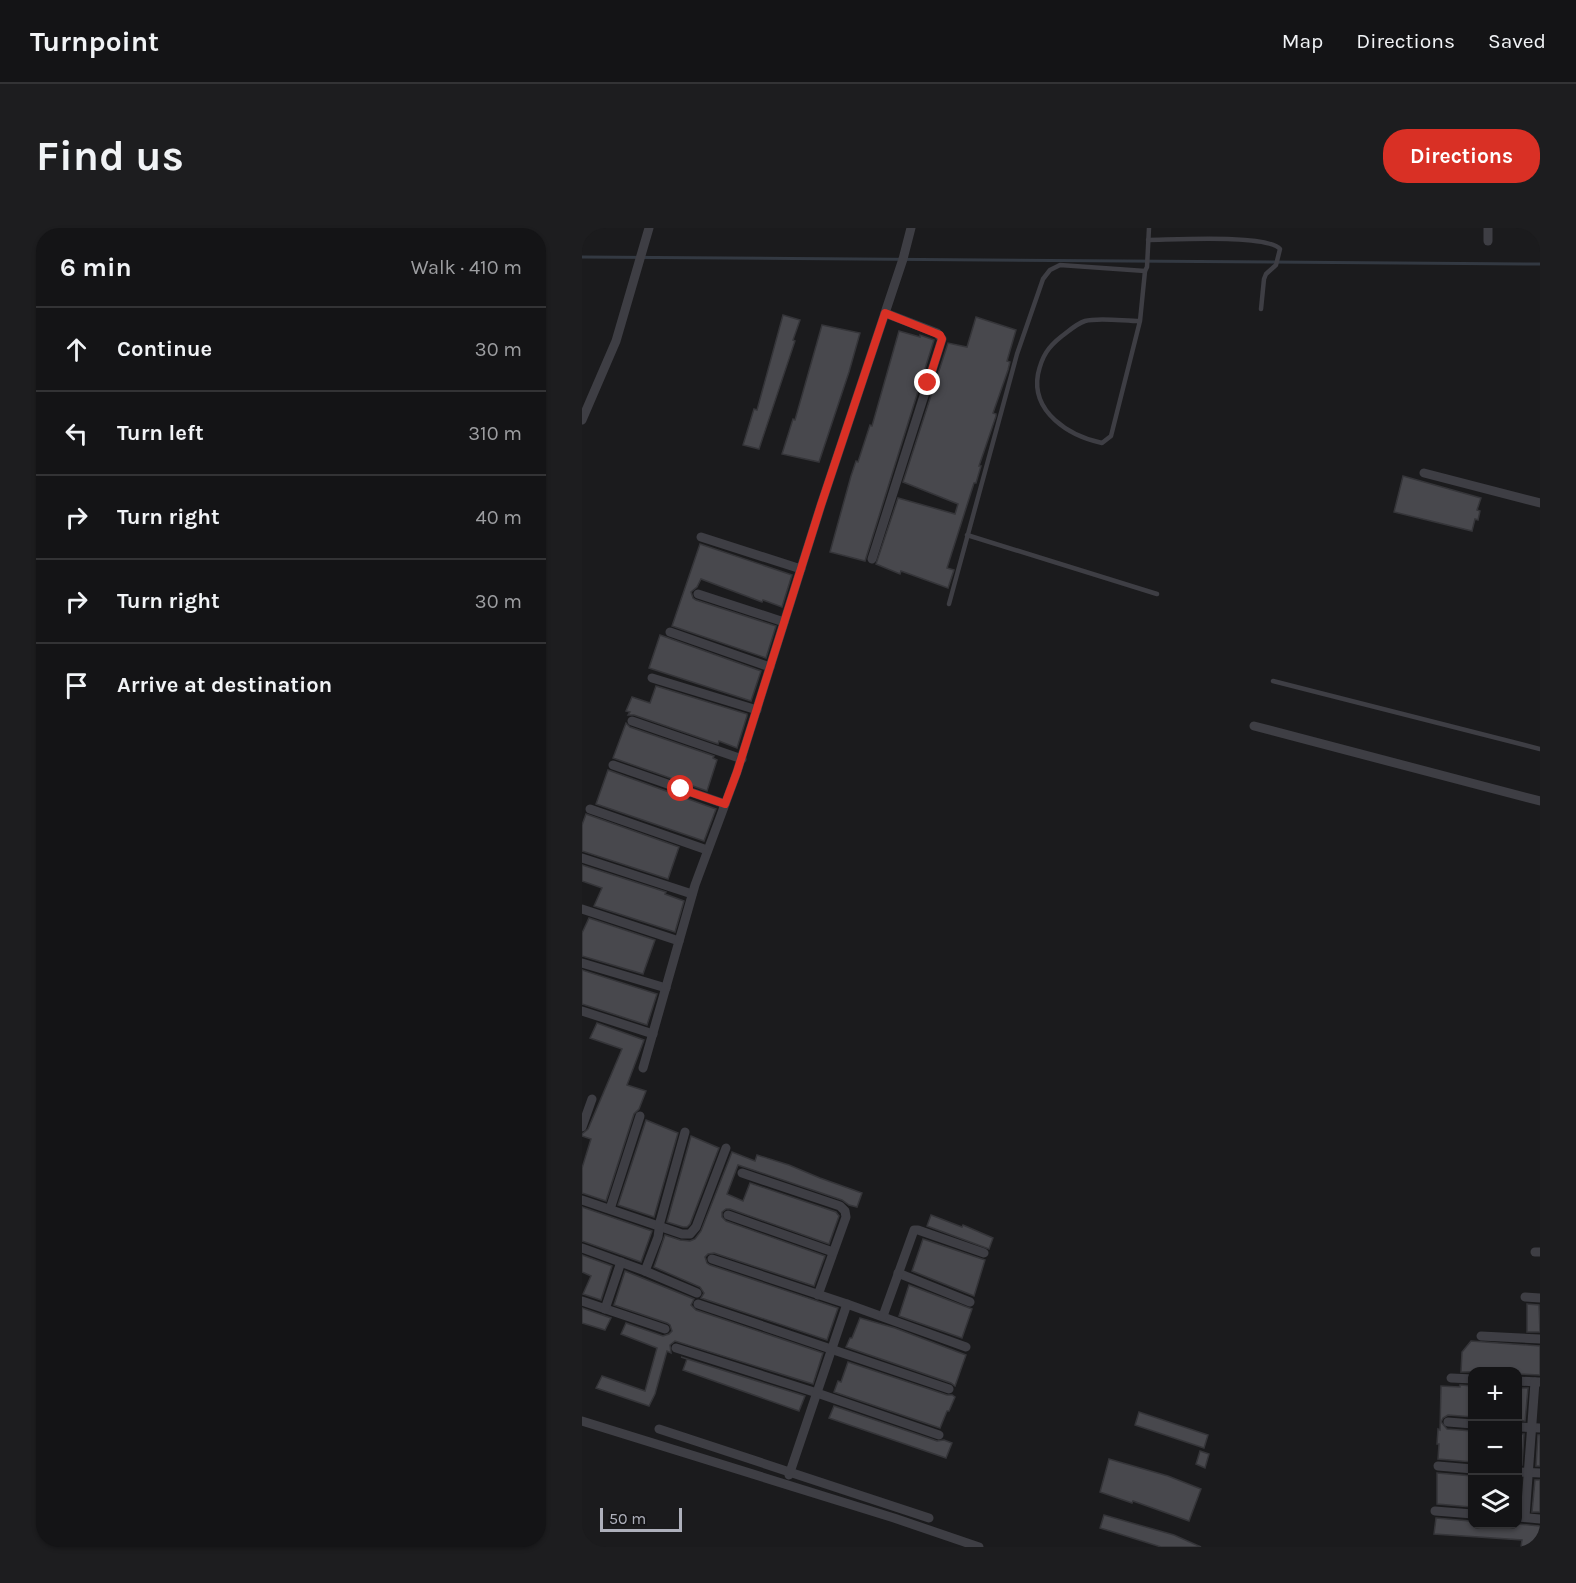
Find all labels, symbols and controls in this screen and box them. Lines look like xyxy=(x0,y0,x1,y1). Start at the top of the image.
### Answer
text: Turnpoint xyxy=(30,25,159,58)
text: Map xyxy=(1282,29,1323,53)
text: Directions xyxy=(1356,29,1455,53)
text: Saved xyxy=(1488,29,1546,53)
button: Directions xyxy=(1383,129,1540,183)
text: Find us xyxy=(36,131,184,181)
text: 6 min xyxy=(60,252,132,283)
text: Walk · 410 m xyxy=(411,256,522,279)
icon: ahead xyxy=(60,333,93,366)
text: Continue xyxy=(117,336,212,362)
text: 30 m xyxy=(475,338,522,361)
route end xyxy=(914,369,940,395)
icon: left xyxy=(60,417,93,450)
text: Turn left xyxy=(117,420,204,446)
text: 310 m xyxy=(468,422,522,445)
icon: right xyxy=(60,501,93,534)
text: Turn right xyxy=(117,504,220,530)
text: 40 m xyxy=(476,506,522,529)
icon: right xyxy=(60,585,93,618)
text: Turn right xyxy=(117,588,220,614)
text: 30 m xyxy=(475,590,522,613)
icon: arrive xyxy=(60,669,93,702)
text: Arrive at destination xyxy=(117,672,332,698)
route start xyxy=(667,775,693,801)
map controls xyxy=(1468,1367,1522,1529)
button: + xyxy=(1468,1367,1522,1421)
button: − xyxy=(1468,1421,1522,1475)
button: layers xyxy=(1468,1475,1522,1529)
scale bar xyxy=(600,1505,682,1532)
text: 50 m xyxy=(609,1509,646,1528)

